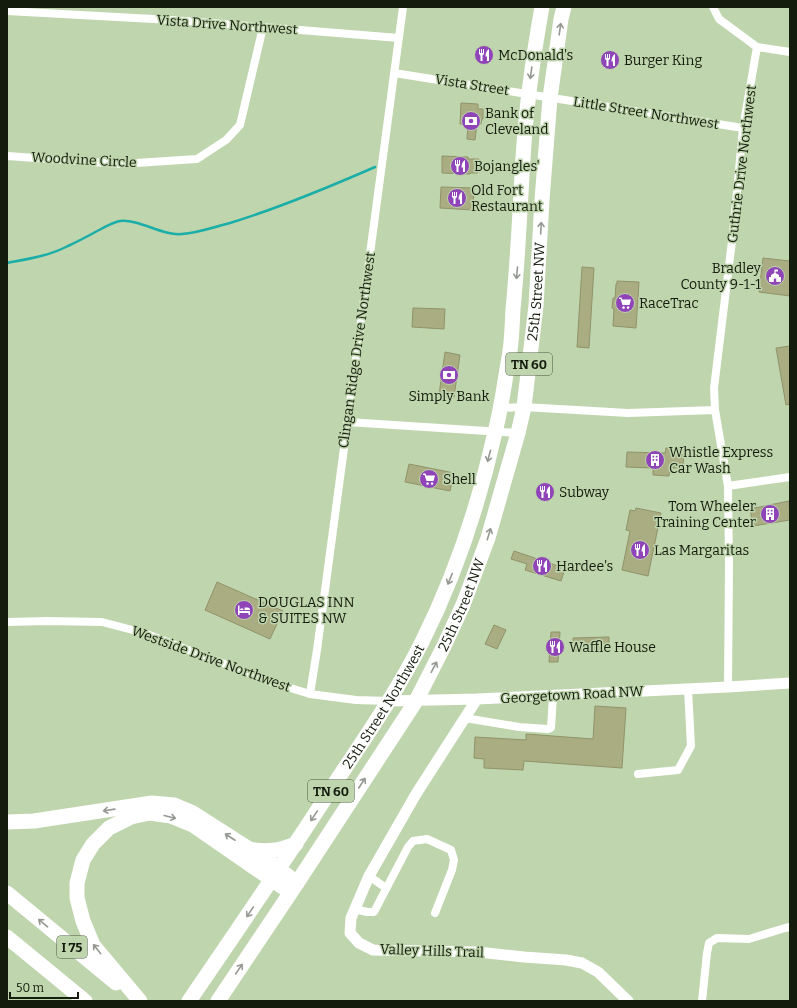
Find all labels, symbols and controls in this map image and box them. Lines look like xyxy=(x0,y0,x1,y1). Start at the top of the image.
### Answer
street label: Vista Drive Northwest xyxy=(156,12,298,38)
one-way arrow xyxy=(556,23,564,36)
restaurant icon: McDonald's xyxy=(473,44,495,66)
place label: McDonald's xyxy=(498,47,573,64)
restaurant icon: Burger King xyxy=(599,49,621,71)
place label: Burger King xyxy=(624,52,702,69)
one-way arrow xyxy=(527,66,535,79)
street label: Vista Street xyxy=(434,71,510,99)
street label: Guthrie Drive Northwest xyxy=(724,84,760,244)
street label: Little Street Northwest xyxy=(572,93,720,133)
place label: Bank of Cleveland xyxy=(485,105,549,138)
bank icon: Bank of Cleveland xyxy=(460,110,482,132)
street label: Woodvine Circle xyxy=(31,149,137,171)
restaurant icon: Bojangles' xyxy=(449,155,471,177)
place label: Bojangles' xyxy=(474,158,540,175)
place label: Old Fort Restaurant xyxy=(471,182,543,215)
restaurant icon: Old Fort Restaurant xyxy=(446,187,468,209)
one-way arrow xyxy=(537,222,544,235)
street label: 25th Street NW xyxy=(523,241,548,342)
street label: Clingan Ridge Drive Northwest xyxy=(335,251,379,449)
place label: Bradley County 9-1-1 xyxy=(680,260,762,293)
public building icon: Bradley County 9-1-1 xyxy=(764,265,786,287)
one-way arrow xyxy=(513,266,520,279)
supermarket icon: RaceTrac xyxy=(614,292,636,314)
place label: RaceTrac xyxy=(639,295,699,312)
road number: TN 60 xyxy=(506,353,552,375)
bank icon: Simply Bank xyxy=(438,364,460,386)
place label: Simply Bank xyxy=(408,388,490,405)
place label: Whistle Express Car Wash xyxy=(669,444,773,477)
one-way arrow xyxy=(485,449,492,462)
building icon: Whistle Express Car Wash xyxy=(644,449,666,471)
supermarket icon: Shell xyxy=(418,468,440,490)
place label: Shell xyxy=(443,471,476,488)
restaurant icon: Subway xyxy=(534,481,556,503)
place label: Subway xyxy=(559,484,610,501)
place label: Tom Wheeler Training Center xyxy=(654,498,756,531)
building icon: Tom Wheeler Training Center xyxy=(759,503,781,525)
one-way arrow xyxy=(486,528,493,541)
restaurant icon: Las Margaritas xyxy=(629,539,651,561)
place label: Las Margaritas xyxy=(654,542,749,559)
street label: 25th Street NW xyxy=(434,555,488,654)
restaurant icon: Hardee's xyxy=(531,555,553,577)
place label: Hardee's xyxy=(556,558,613,575)
one-way arrow xyxy=(445,573,453,585)
place label: DOUGLAS INN & SUITES NW xyxy=(258,594,355,627)
hotel icon: DOUGLAS INN & SUITES NW xyxy=(233,599,255,621)
street label: Westside Drive Northwest xyxy=(129,622,293,696)
restaurant icon: Waffle House xyxy=(544,636,566,658)
place label: Waffle House xyxy=(569,639,656,656)
street label: 25th Street Northwest xyxy=(339,641,428,772)
one-way arrow xyxy=(430,661,438,673)
street label: Georgetown Road NW xyxy=(500,683,645,707)
one-way arrow xyxy=(358,778,366,789)
road number: TN 60 xyxy=(308,780,354,802)
one-way arrow xyxy=(103,806,116,814)
one-way arrow xyxy=(310,810,318,821)
one-way arrow xyxy=(163,813,176,821)
one-way arrow xyxy=(225,833,236,841)
one-way arrow xyxy=(246,906,254,917)
one-way arrow xyxy=(38,919,49,928)
road number: I 75 xyxy=(57,936,87,958)
street label: Valley Hills Trail xyxy=(380,941,484,961)
one-way arrow xyxy=(93,944,101,955)
one-way arrow xyxy=(235,963,243,974)
scale bar xyxy=(10,974,78,1000)
text: 50 m xyxy=(16,981,45,995)

